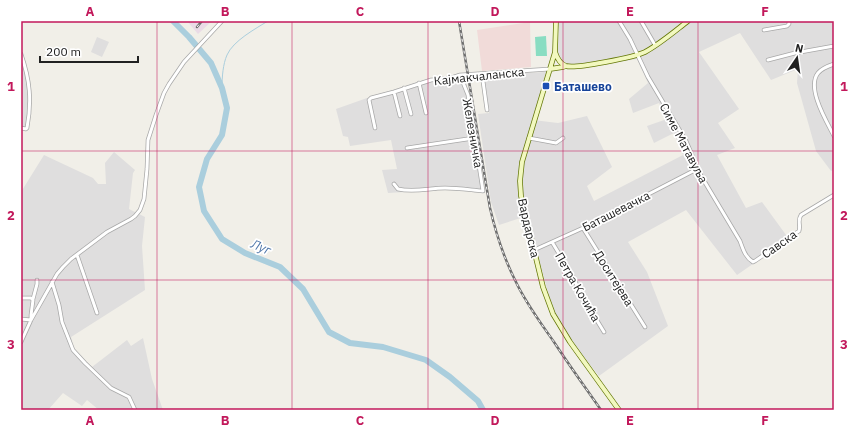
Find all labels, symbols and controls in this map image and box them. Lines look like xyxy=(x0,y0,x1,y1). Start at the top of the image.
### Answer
text: A xyxy=(86,3,95,20)
text: B xyxy=(221,3,230,20)
text: C xyxy=(356,3,365,20)
text: D xyxy=(490,3,500,20)
text: E xyxy=(626,3,634,20)
text: F xyxy=(761,3,769,20)
scale bar xyxy=(40,38,138,64)
north arrow xyxy=(777,38,817,78)
text: N xyxy=(794,41,805,56)
text: 200 m xyxy=(46,44,81,59)
street label: Кајмакчаланска xyxy=(433,64,526,88)
text: 1 xyxy=(7,78,15,95)
text: 1 xyxy=(840,78,848,95)
place label: Баташево xyxy=(554,79,612,94)
marker: Баташево xyxy=(541,81,551,91)
street label: Железничка xyxy=(459,97,487,170)
street label: Симе Матавуља xyxy=(657,100,712,186)
street label: Баташевачка xyxy=(580,187,653,235)
street label: Вардарска xyxy=(515,197,543,260)
text: 2 xyxy=(7,207,15,224)
text: 2 xyxy=(840,207,848,224)
street label: Савска xyxy=(759,226,800,261)
water label: Луг xyxy=(247,235,274,259)
street label: Доситејева xyxy=(591,247,637,309)
street label: Петра Кочића xyxy=(552,250,604,325)
text: 3 xyxy=(7,336,15,353)
text: 3 xyxy=(840,336,848,353)
text: A xyxy=(86,412,95,429)
text: B xyxy=(221,412,230,429)
text: C xyxy=(356,412,365,429)
text: D xyxy=(490,412,500,429)
text: E xyxy=(626,412,634,429)
text: F xyxy=(761,412,769,429)

